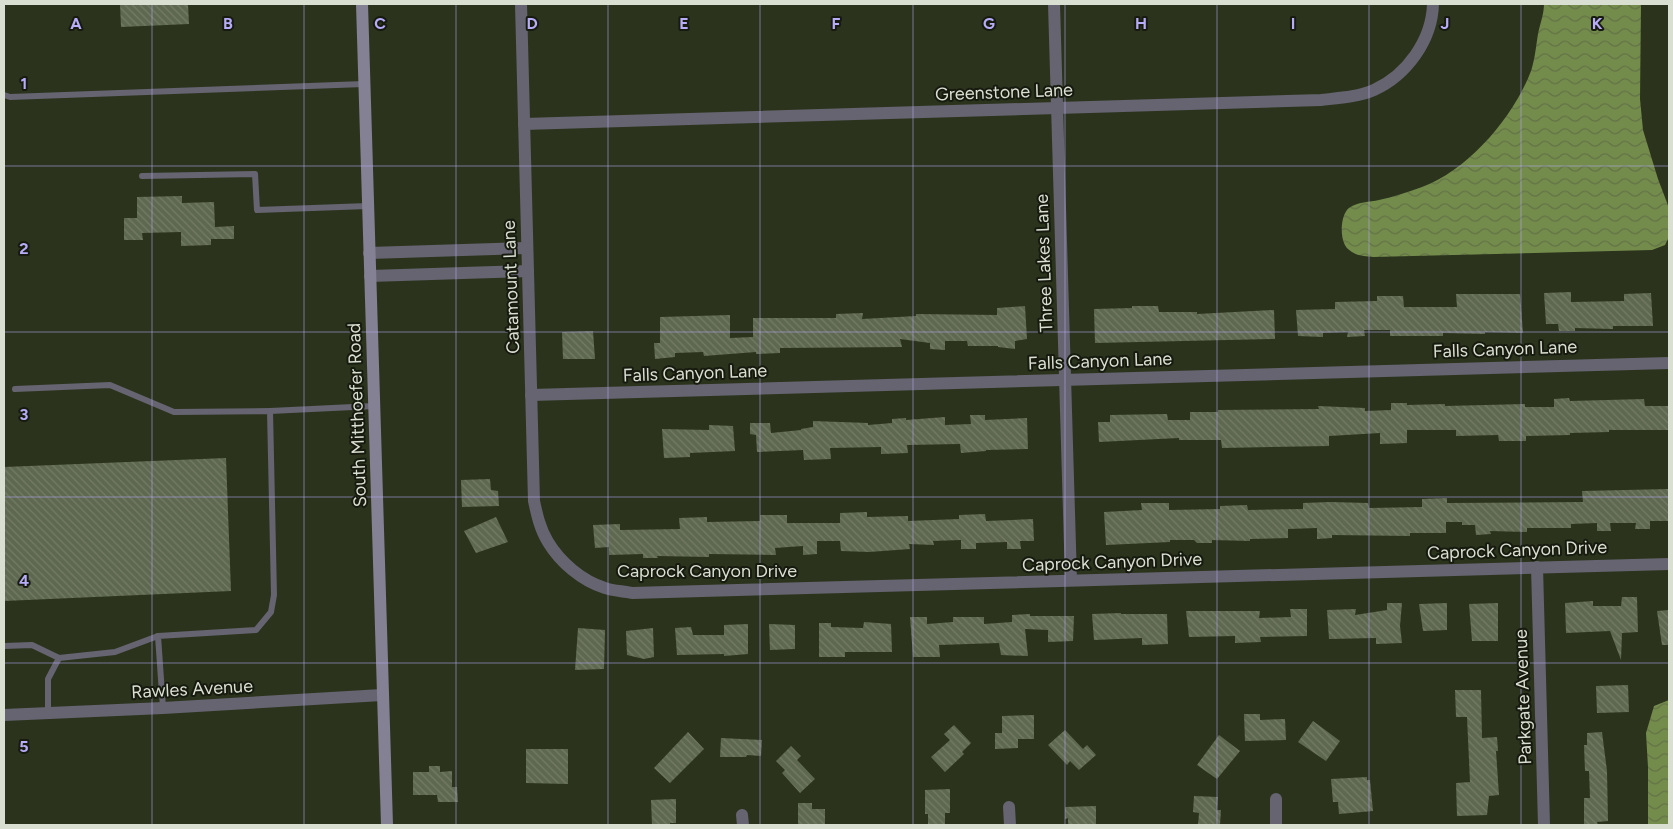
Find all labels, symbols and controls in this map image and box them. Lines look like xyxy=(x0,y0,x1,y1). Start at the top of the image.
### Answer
text: A xyxy=(70,14,82,33)
text: B xyxy=(223,14,233,33)
text: C xyxy=(374,14,386,33)
text: D xyxy=(526,14,538,33)
text: E xyxy=(679,14,689,33)
text: F xyxy=(832,14,841,33)
text: G xyxy=(983,14,995,33)
text: H xyxy=(1135,14,1147,33)
text: I xyxy=(1291,14,1295,33)
text: J xyxy=(1441,14,1449,33)
text: K xyxy=(1592,14,1603,33)
text: 1 xyxy=(21,74,27,93)
street label: Greenstone Lane xyxy=(935,79,1073,105)
street label: Three Lakes Lane xyxy=(1031,193,1057,333)
street label: Catamount Lane xyxy=(498,220,524,354)
text: 2 xyxy=(19,239,29,258)
street label: South Mitthoefer Road xyxy=(343,322,371,508)
street label: Falls Canyon Lane xyxy=(1433,335,1578,363)
street label: Falls Canyon Lane xyxy=(1028,347,1173,375)
street label: Falls Canyon Lane xyxy=(623,359,768,387)
text: 3 xyxy=(20,405,29,424)
street label: Caprock Canyon Drive xyxy=(1427,536,1608,564)
street label: Caprock Canyon Drive xyxy=(1022,548,1203,576)
street label: Caprock Canyon Drive xyxy=(617,560,797,582)
text: 4 xyxy=(19,571,29,590)
street label: Parkgate Avenue xyxy=(1510,629,1536,765)
street label: Rawles Avenue xyxy=(131,675,254,703)
text: 5 xyxy=(19,737,29,756)

